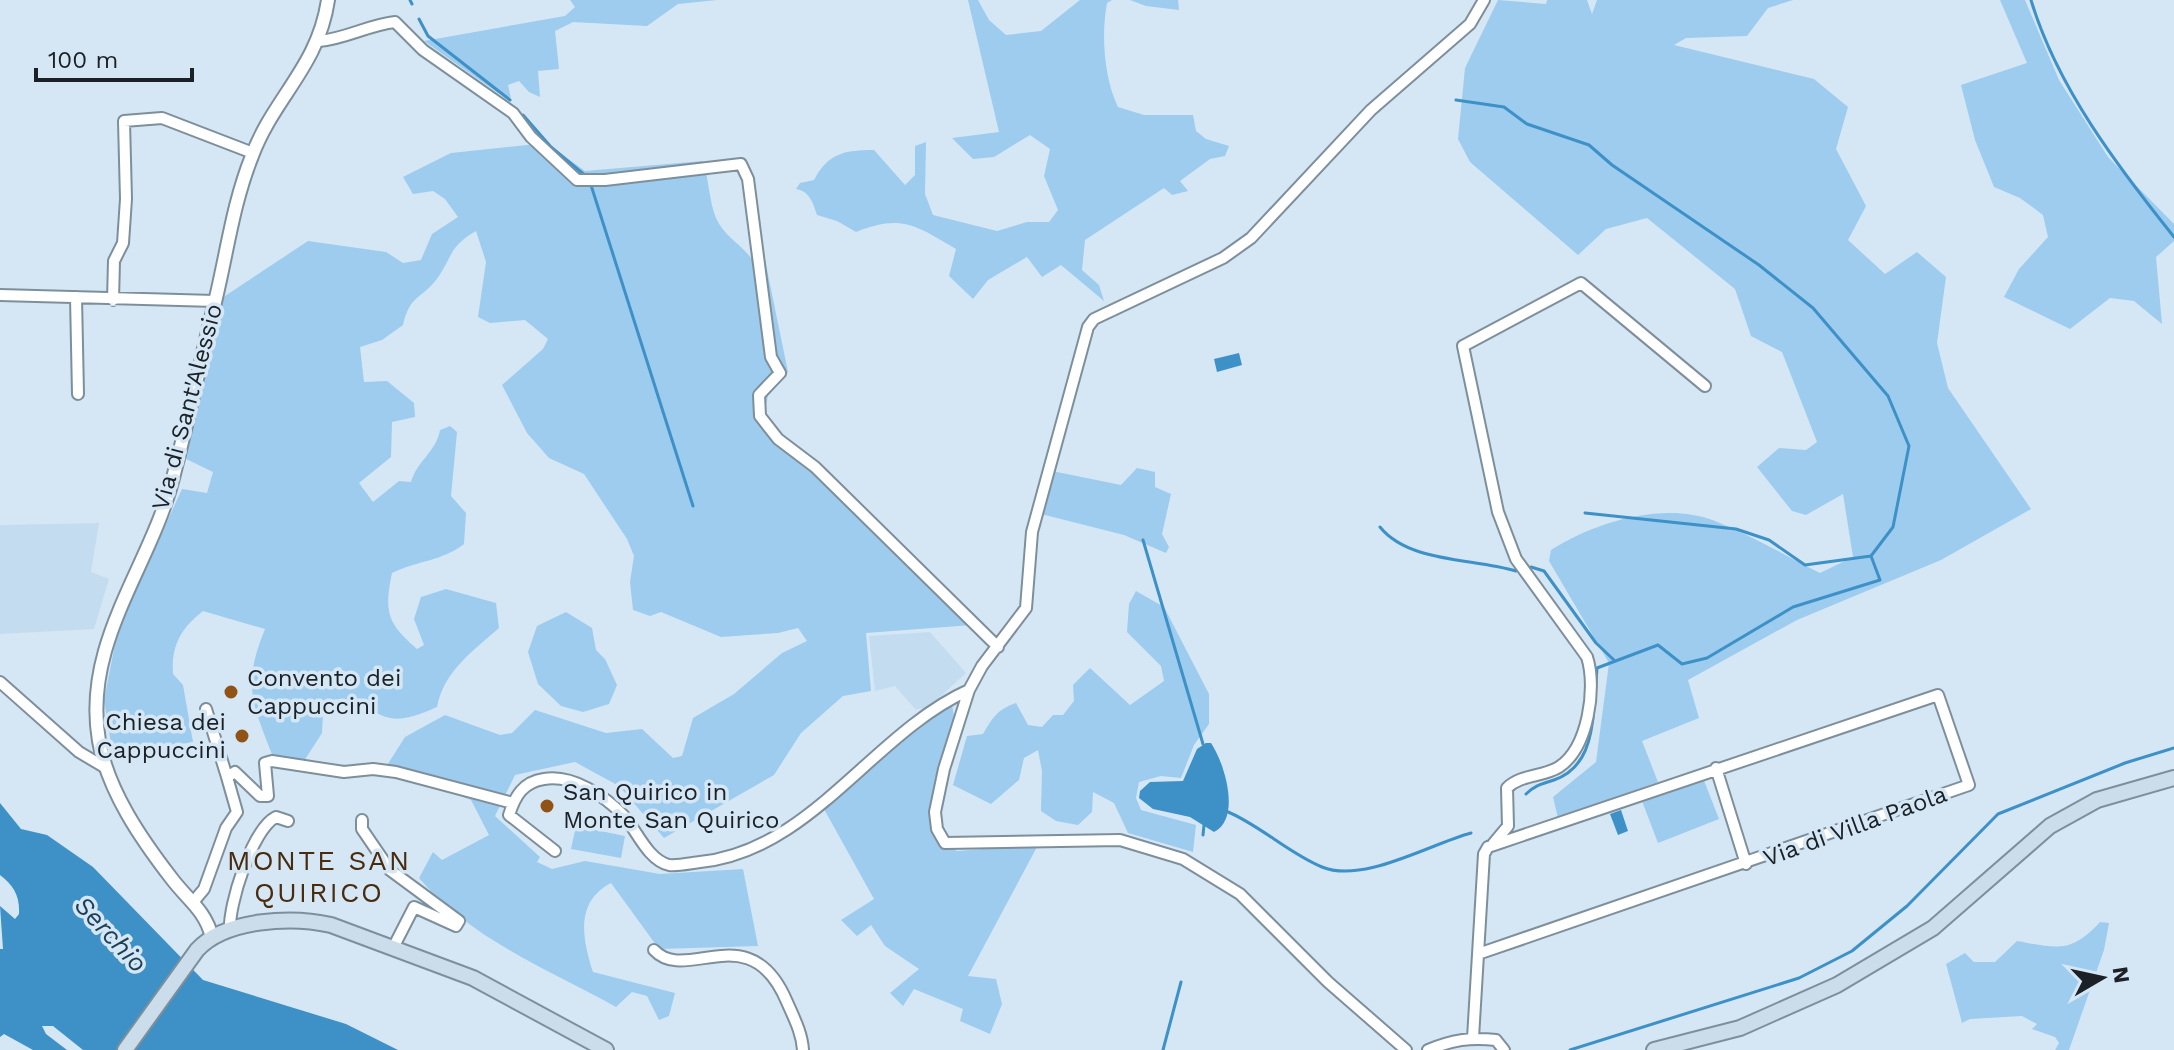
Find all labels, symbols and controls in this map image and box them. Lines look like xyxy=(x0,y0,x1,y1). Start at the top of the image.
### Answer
scale bar xyxy=(36,32,192,82)
text: 100 m xyxy=(48,46,118,74)
street label: Via di Sant'Alessio xyxy=(146,301,228,513)
place label: Convento dei Cappuccini xyxy=(247,664,401,720)
marker: Convento dei Cappuccini xyxy=(222,683,240,701)
place label: Chiesa dei Cappuccini xyxy=(97,708,226,764)
marker: Chiesa dei Cappuccini xyxy=(233,727,251,745)
place label: San Quirico in Monte San Quirico xyxy=(563,778,779,834)
street label: Via di Villa Paola xyxy=(1759,780,1951,872)
marker: San Quirico in Monte San Quirico xyxy=(538,797,556,815)
district label: MONTE SAN QUIRICO xyxy=(227,844,411,909)
water label: Serchio xyxy=(68,890,154,978)
north arrow xyxy=(2062,938,2142,1018)
text: N xyxy=(2108,965,2135,985)

